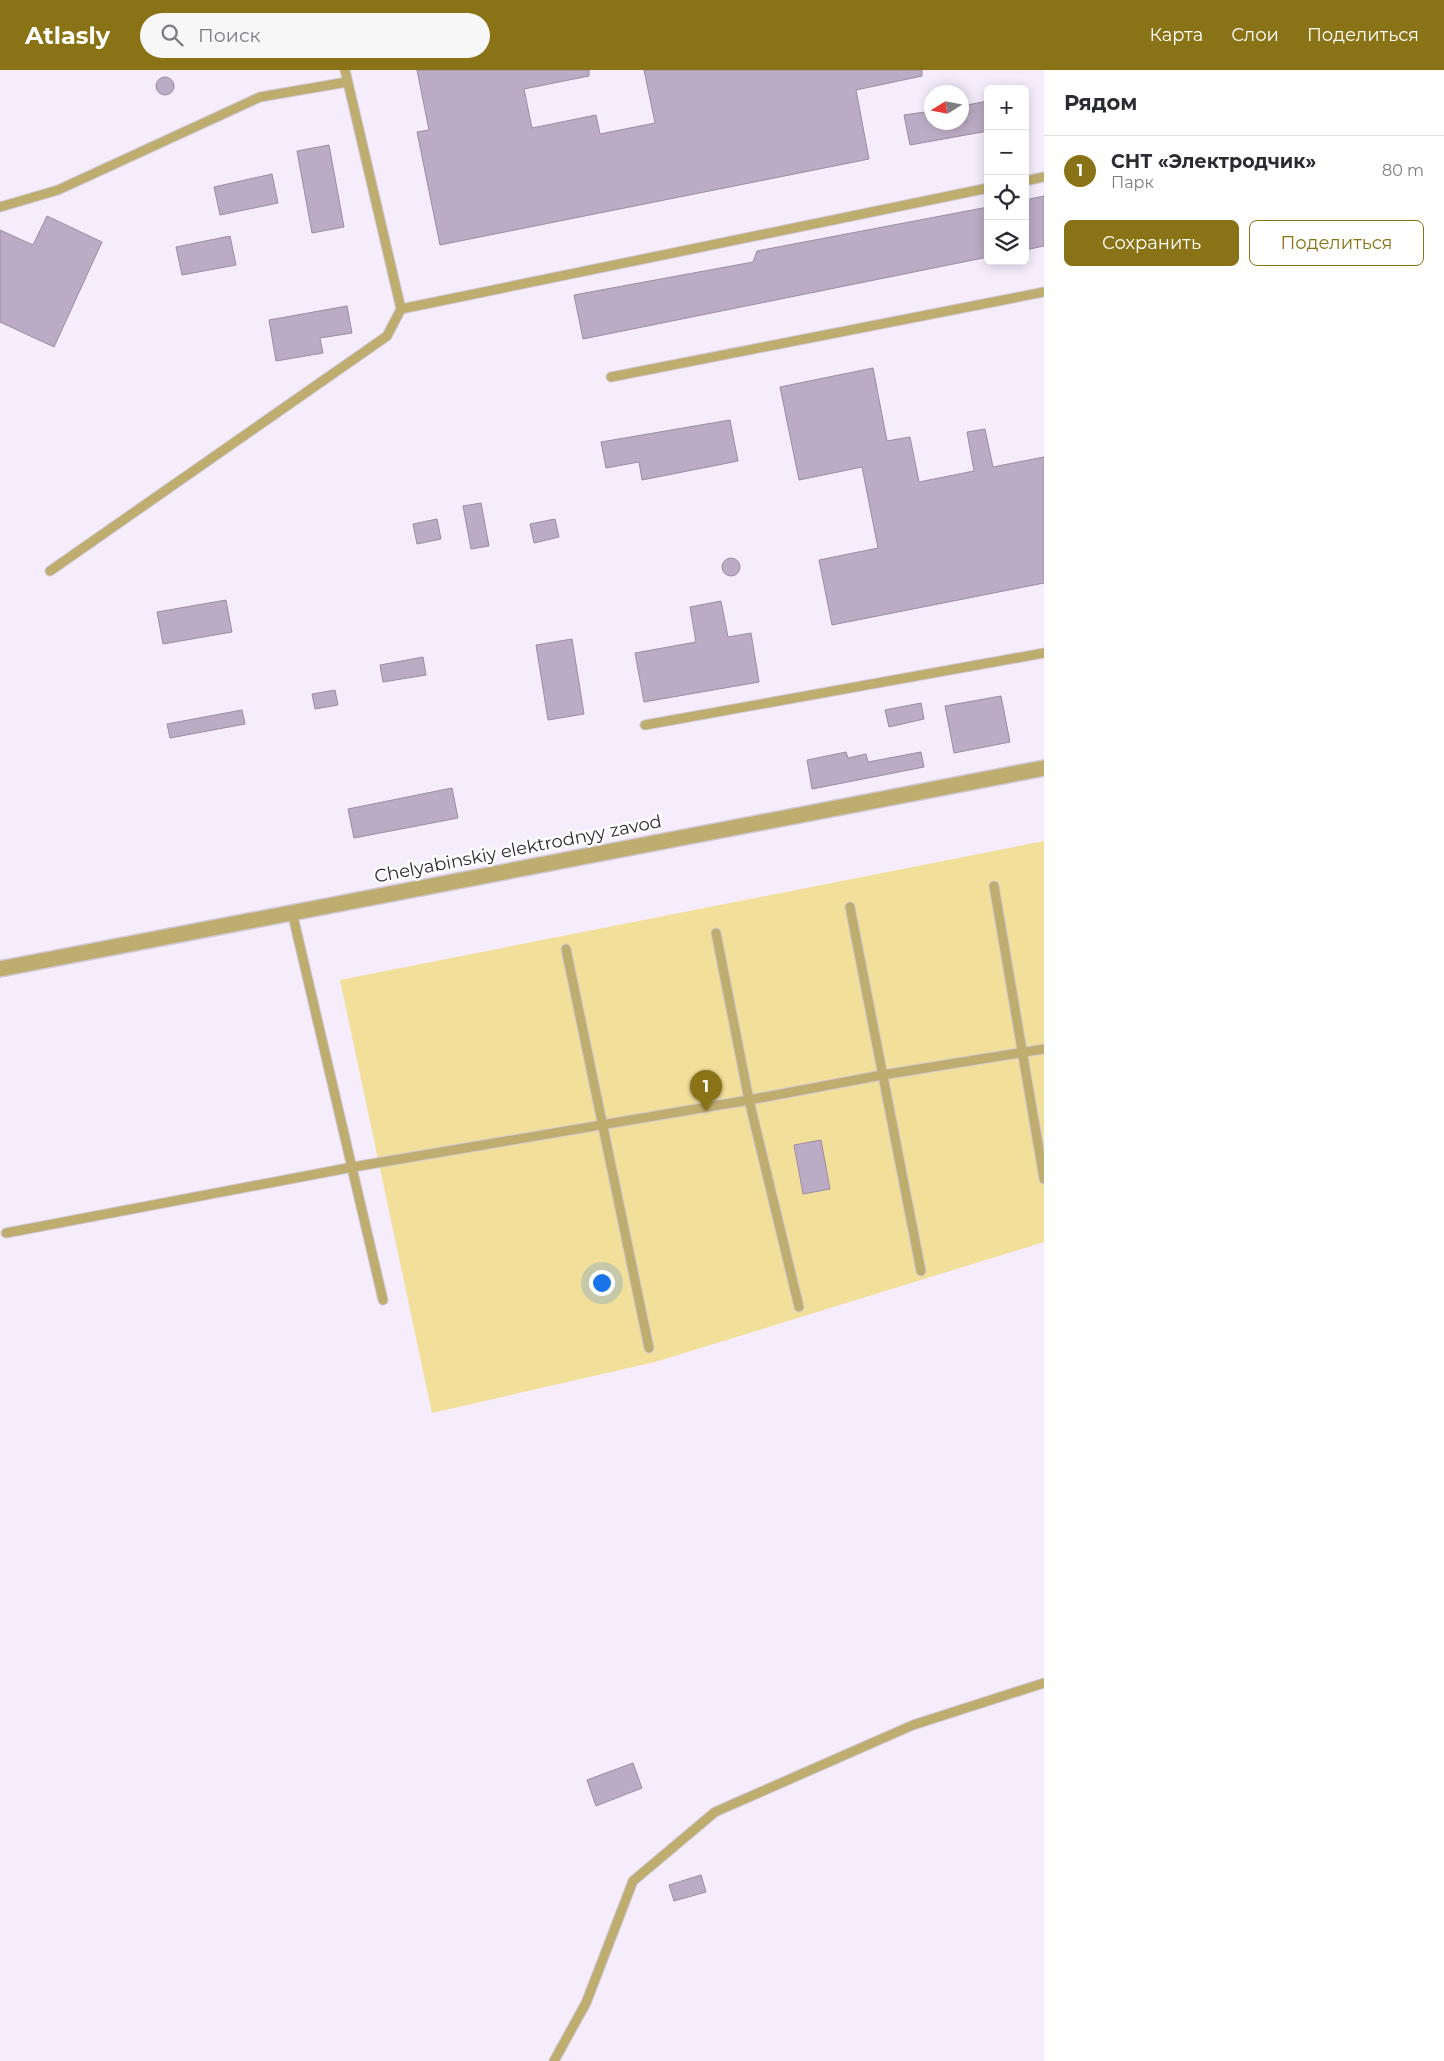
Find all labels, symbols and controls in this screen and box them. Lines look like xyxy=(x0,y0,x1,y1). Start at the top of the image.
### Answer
search box xyxy=(140,13,490,58)
text: Atlasly xyxy=(25,21,110,50)
icon: search xyxy=(158,21,186,49)
text: Поиск xyxy=(198,24,261,47)
text: Карта xyxy=(1149,24,1203,46)
text: Слои xyxy=(1231,24,1279,46)
text: Поделиться xyxy=(1307,24,1419,46)
north arrow xyxy=(924,85,969,130)
map controls xyxy=(984,85,1029,265)
button: + xyxy=(984,85,1029,130)
text: Рядом xyxy=(1064,90,1137,115)
button: − xyxy=(984,130,1029,175)
text: СНТ «Электродчик» xyxy=(1111,150,1316,173)
text: 1 xyxy=(1077,161,1083,180)
text: 80 m xyxy=(1382,161,1424,180)
text: Парк xyxy=(1111,173,1154,192)
button: locate xyxy=(984,175,1029,220)
button: layers xyxy=(984,220,1029,265)
button: Сохранить xyxy=(1064,220,1239,266)
button: Поделиться xyxy=(1249,220,1424,266)
street label: Chelyabinskiy elektrodnyy zavod xyxy=(372,810,664,888)
pin: 1 xyxy=(690,1070,722,1111)
your location xyxy=(589,1270,615,1296)

